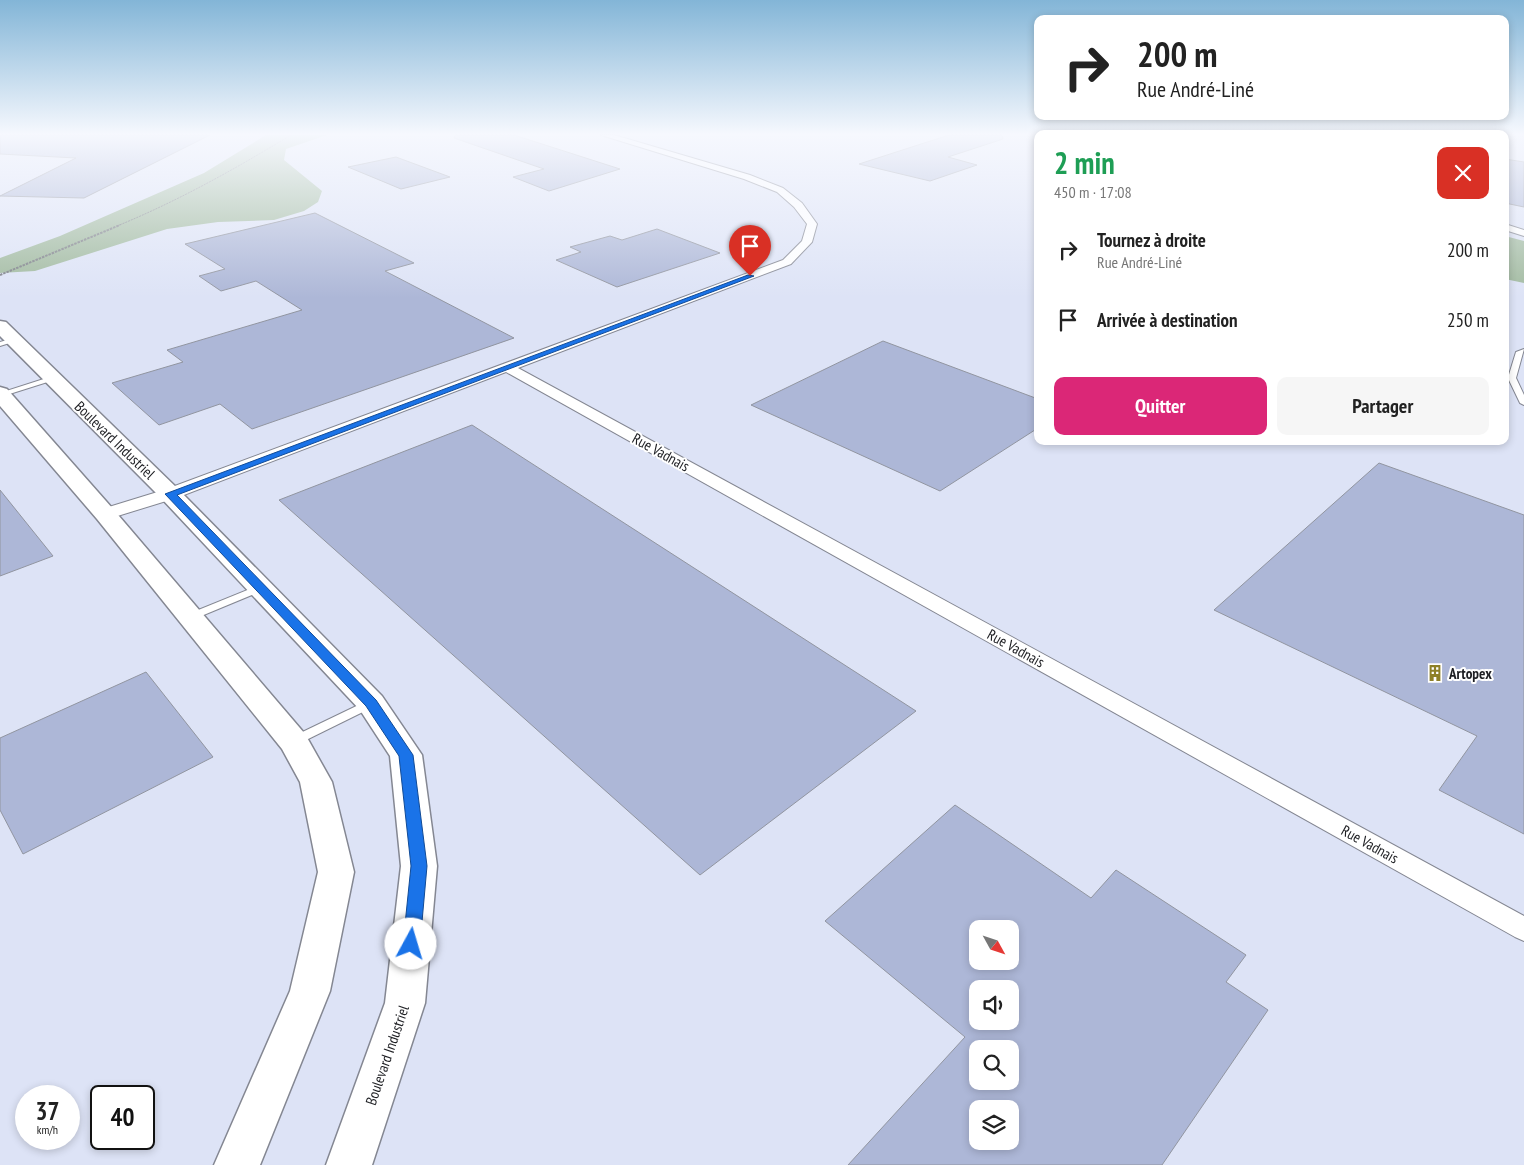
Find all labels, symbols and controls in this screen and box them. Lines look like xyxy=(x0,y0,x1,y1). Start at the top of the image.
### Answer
text: 200 m xyxy=(1137,31,1218,77)
icon: right xyxy=(1054,35,1119,100)
text: Rue André-Liné xyxy=(1137,75,1254,103)
text: 2 min xyxy=(1054,143,1115,182)
button: close xyxy=(1437,147,1489,199)
text: 450 m · 17:08 xyxy=(1054,182,1132,202)
pin xyxy=(729,225,771,276)
text: Tournez à droite xyxy=(1097,228,1206,252)
icon: arrive xyxy=(736,232,764,260)
icon: right xyxy=(1054,236,1082,264)
text: 200 m xyxy=(1447,238,1489,262)
text: Rue André-Liné xyxy=(1097,252,1182,272)
icon: arrive xyxy=(1054,306,1082,334)
text: Arrivée à destination xyxy=(1097,308,1238,332)
text: 250 m xyxy=(1447,308,1489,332)
button: Quitter xyxy=(1054,377,1267,435)
button: Partager xyxy=(1277,377,1489,435)
street label: Boulevard Industriel xyxy=(71,397,160,483)
street label: Rue Vadnais xyxy=(629,429,693,475)
street label: Rue Vadnais xyxy=(984,625,1048,671)
building icon: Artopex xyxy=(1425,663,1445,683)
place label: Artopex xyxy=(1448,664,1492,683)
street label: Rue Vadnais xyxy=(1338,821,1402,867)
position arrow xyxy=(384,917,436,969)
north arrow xyxy=(969,920,1019,970)
map controls xyxy=(969,920,1019,1150)
button: sound xyxy=(969,980,1019,1030)
street label: Boulevard Industriel xyxy=(361,1002,413,1107)
button: search xyxy=(969,1040,1019,1090)
speed limit sign: 40 xyxy=(90,1085,155,1150)
text: 37 xyxy=(36,1095,59,1127)
button: layers xyxy=(969,1100,1019,1150)
text: km/h xyxy=(37,1122,58,1137)

